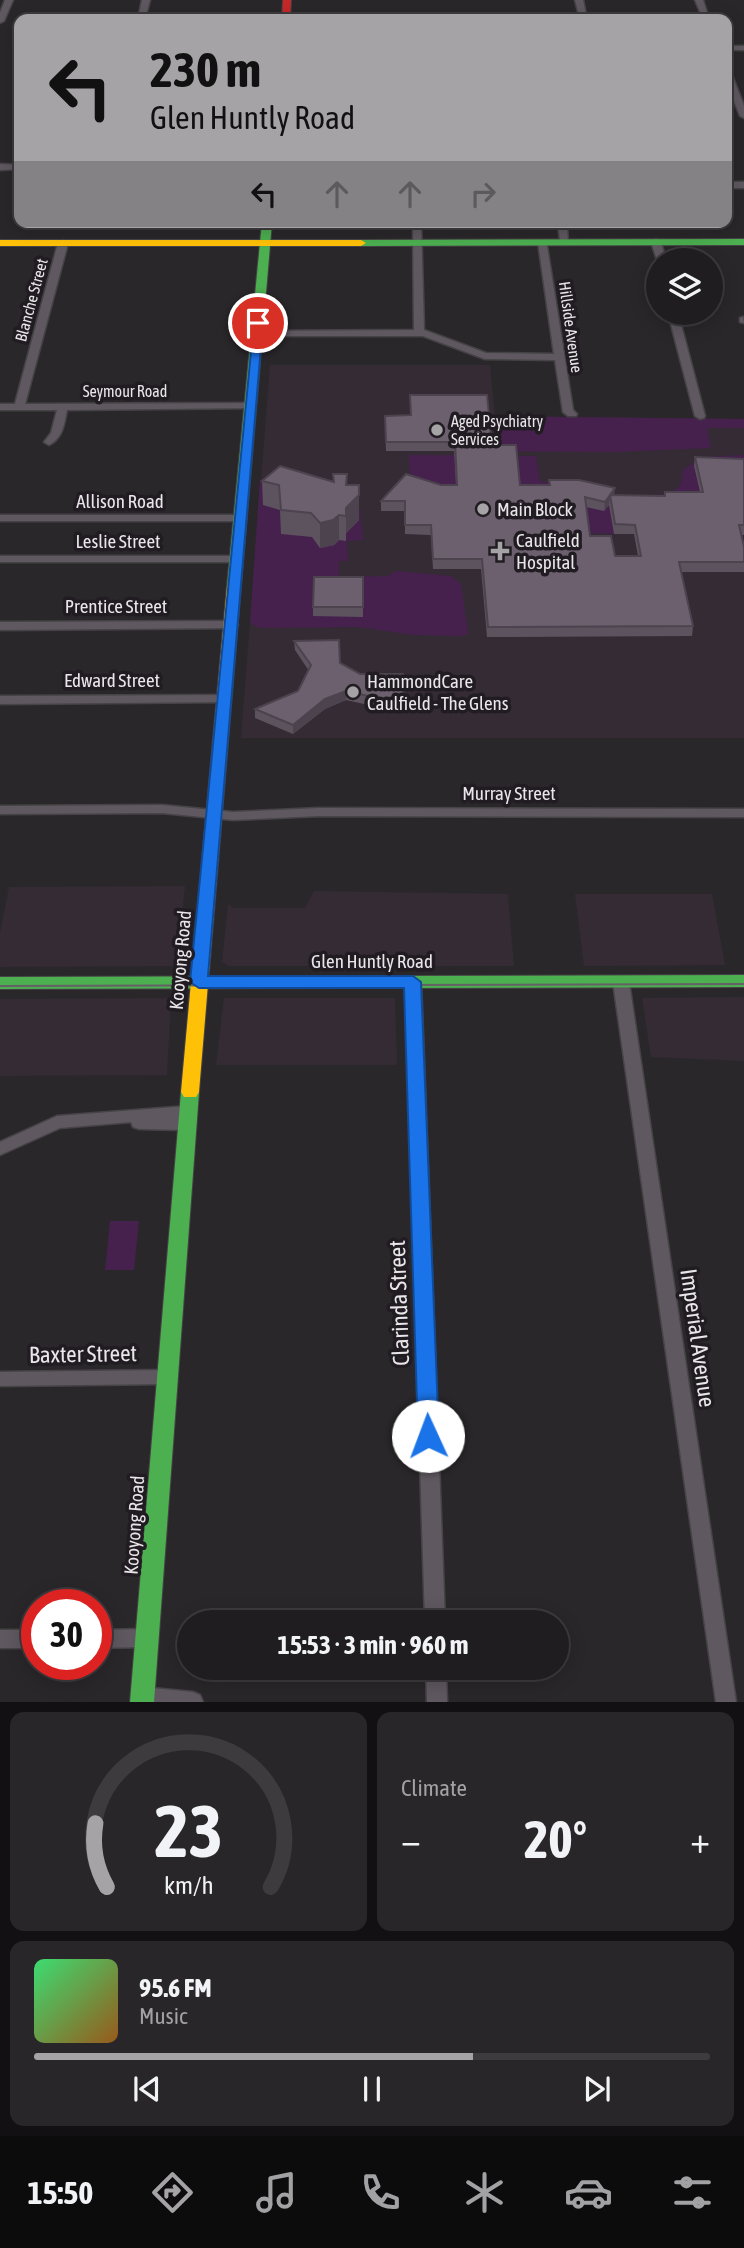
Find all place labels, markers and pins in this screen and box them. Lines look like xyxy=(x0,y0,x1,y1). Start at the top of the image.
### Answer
pin xyxy=(228,293,288,353)
place label: Aged Psychiatry Services xyxy=(451,412,543,448)
marker: Aged Psychiatry Services xyxy=(429,422,445,438)
place label: Main Block xyxy=(497,498,574,520)
marker: Main Block xyxy=(475,501,491,517)
place label: Caulfield Hospital xyxy=(516,529,580,573)
marker: Caulfield Hospital xyxy=(490,541,510,561)
place label: HammondCare Caulfield - The Glens xyxy=(367,670,509,714)
marker: HammondCare Caulfield - The Glens xyxy=(345,684,361,700)

